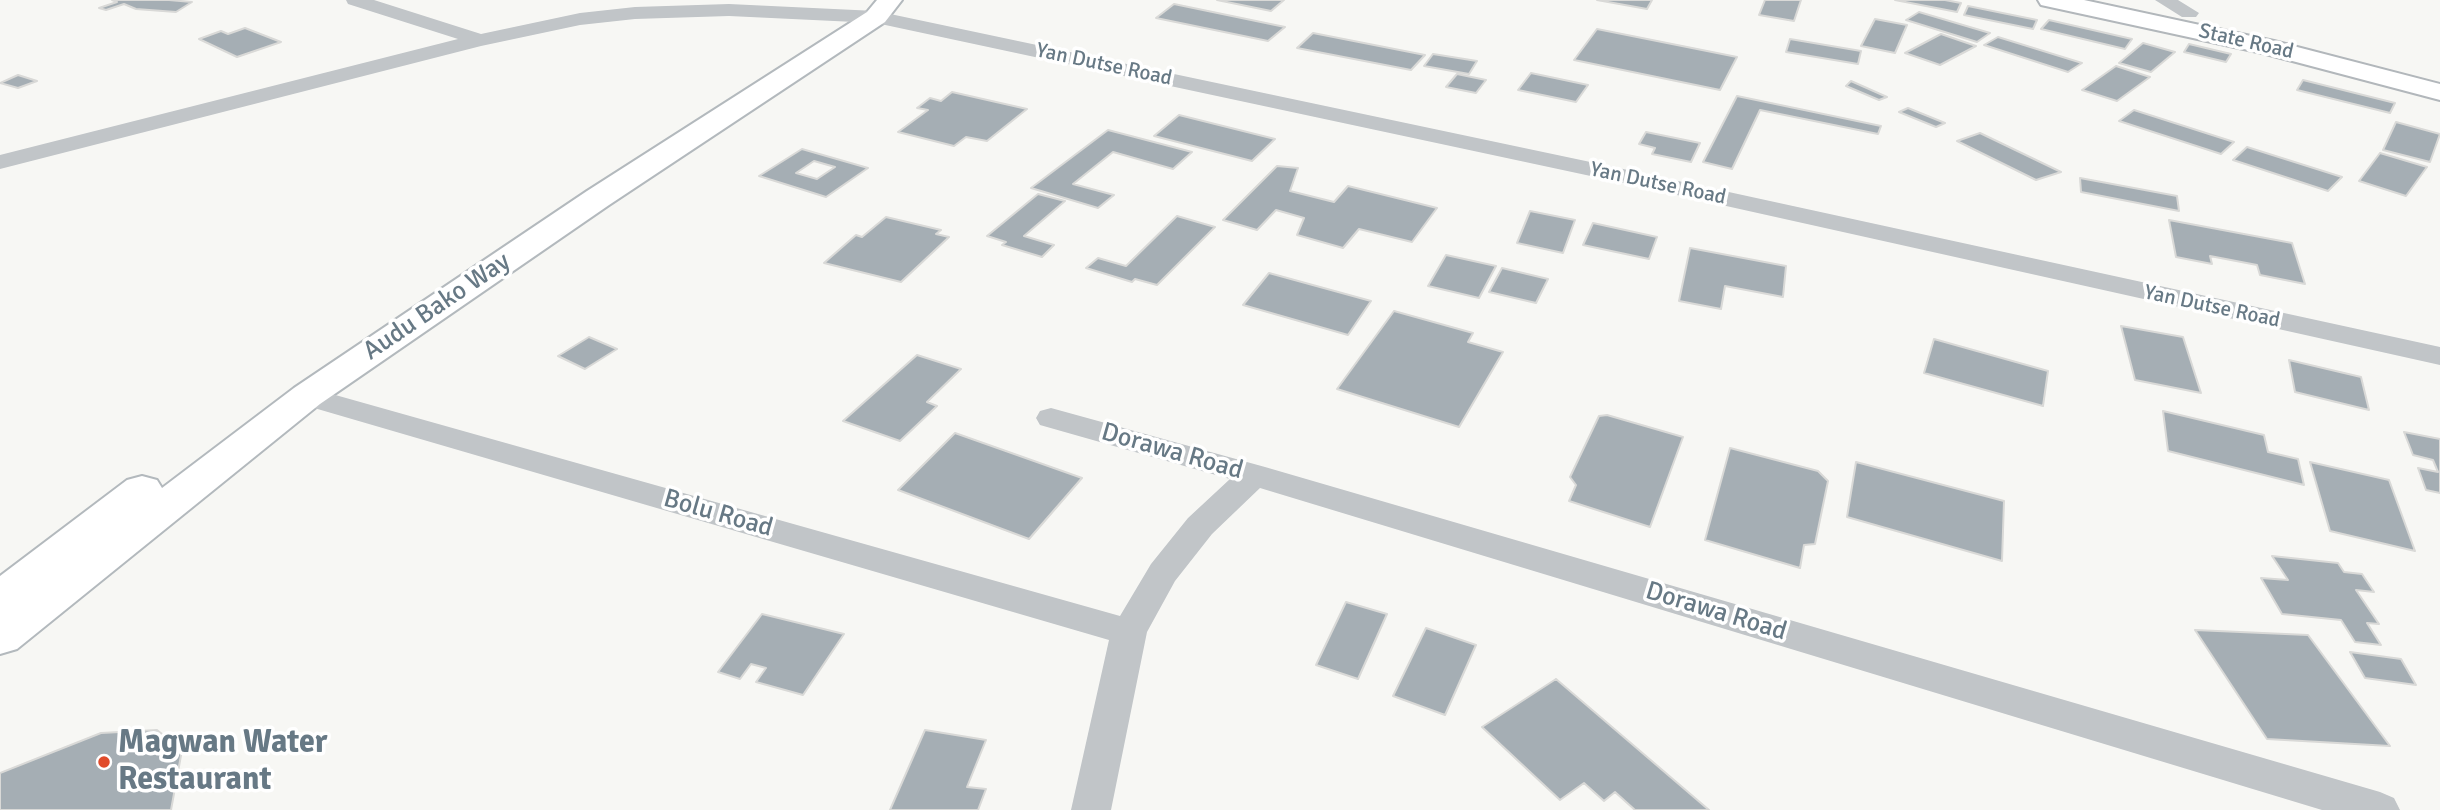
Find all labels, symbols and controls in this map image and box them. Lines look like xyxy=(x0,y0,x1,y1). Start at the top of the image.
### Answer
street label: State Road xyxy=(2196,19,2296,65)
street label: Yan Dutse Road xyxy=(1034,38,1174,92)
street label: Yan Dutse Road xyxy=(1588,157,1728,211)
street label: Audu Bako Way xyxy=(358,246,516,368)
street label: Yan Dutse Road xyxy=(2142,280,2282,334)
street label: Dorawa Road xyxy=(1098,417,1246,487)
street label: Bolu Road xyxy=(660,484,776,544)
street label: Dorawa Road xyxy=(1642,576,1790,648)
place label: Magwan Water Restaurant xyxy=(118,725,328,800)
marker: Magwan Water Restaurant xyxy=(96,754,112,770)

